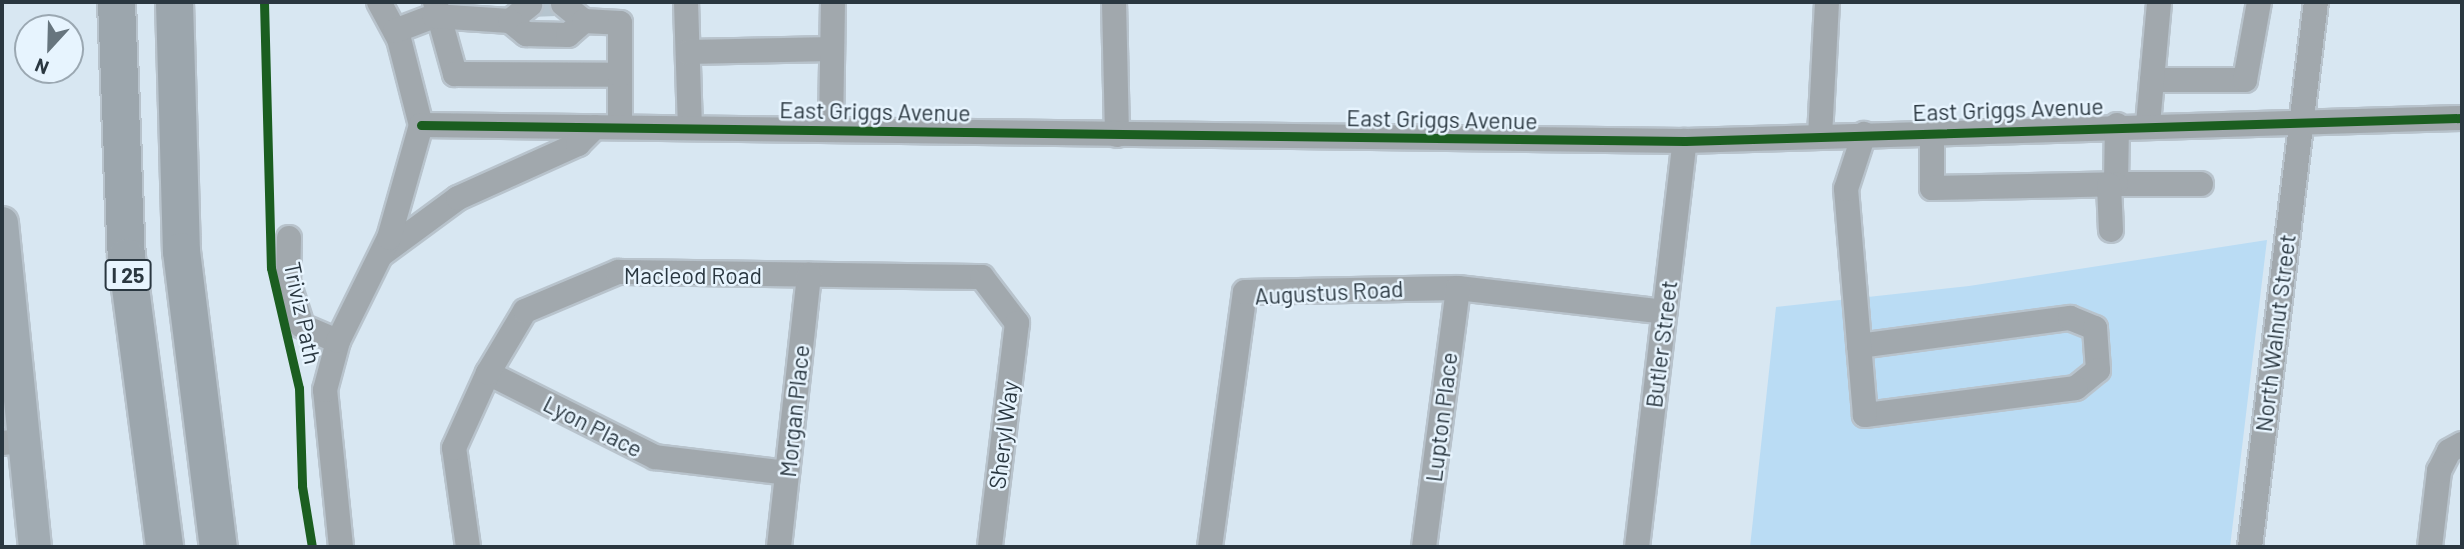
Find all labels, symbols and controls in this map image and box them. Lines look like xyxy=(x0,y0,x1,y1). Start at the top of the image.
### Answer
north arrow xyxy=(14,14,84,84)
text: N xyxy=(32,54,52,80)
street label: East Griggs Avenue xyxy=(1912,92,2104,126)
street label: East Griggs Avenue xyxy=(779,96,971,126)
street label: East Griggs Avenue xyxy=(1346,104,1538,134)
street label: North Walnut Street xyxy=(2249,233,2301,433)
road number: I 25 xyxy=(104,258,152,292)
street label: Triviz Path xyxy=(279,259,327,367)
street label: Macleod Road xyxy=(624,261,762,289)
street label: Augustus Road xyxy=(1254,274,1404,310)
street label: Butler Street xyxy=(1639,279,1683,409)
street label: Morgan Place xyxy=(773,343,815,479)
street label: Lupton Place xyxy=(1419,351,1463,483)
street label: Sheryl Way xyxy=(983,379,1023,491)
street label: Lyon Place xyxy=(539,389,647,463)

